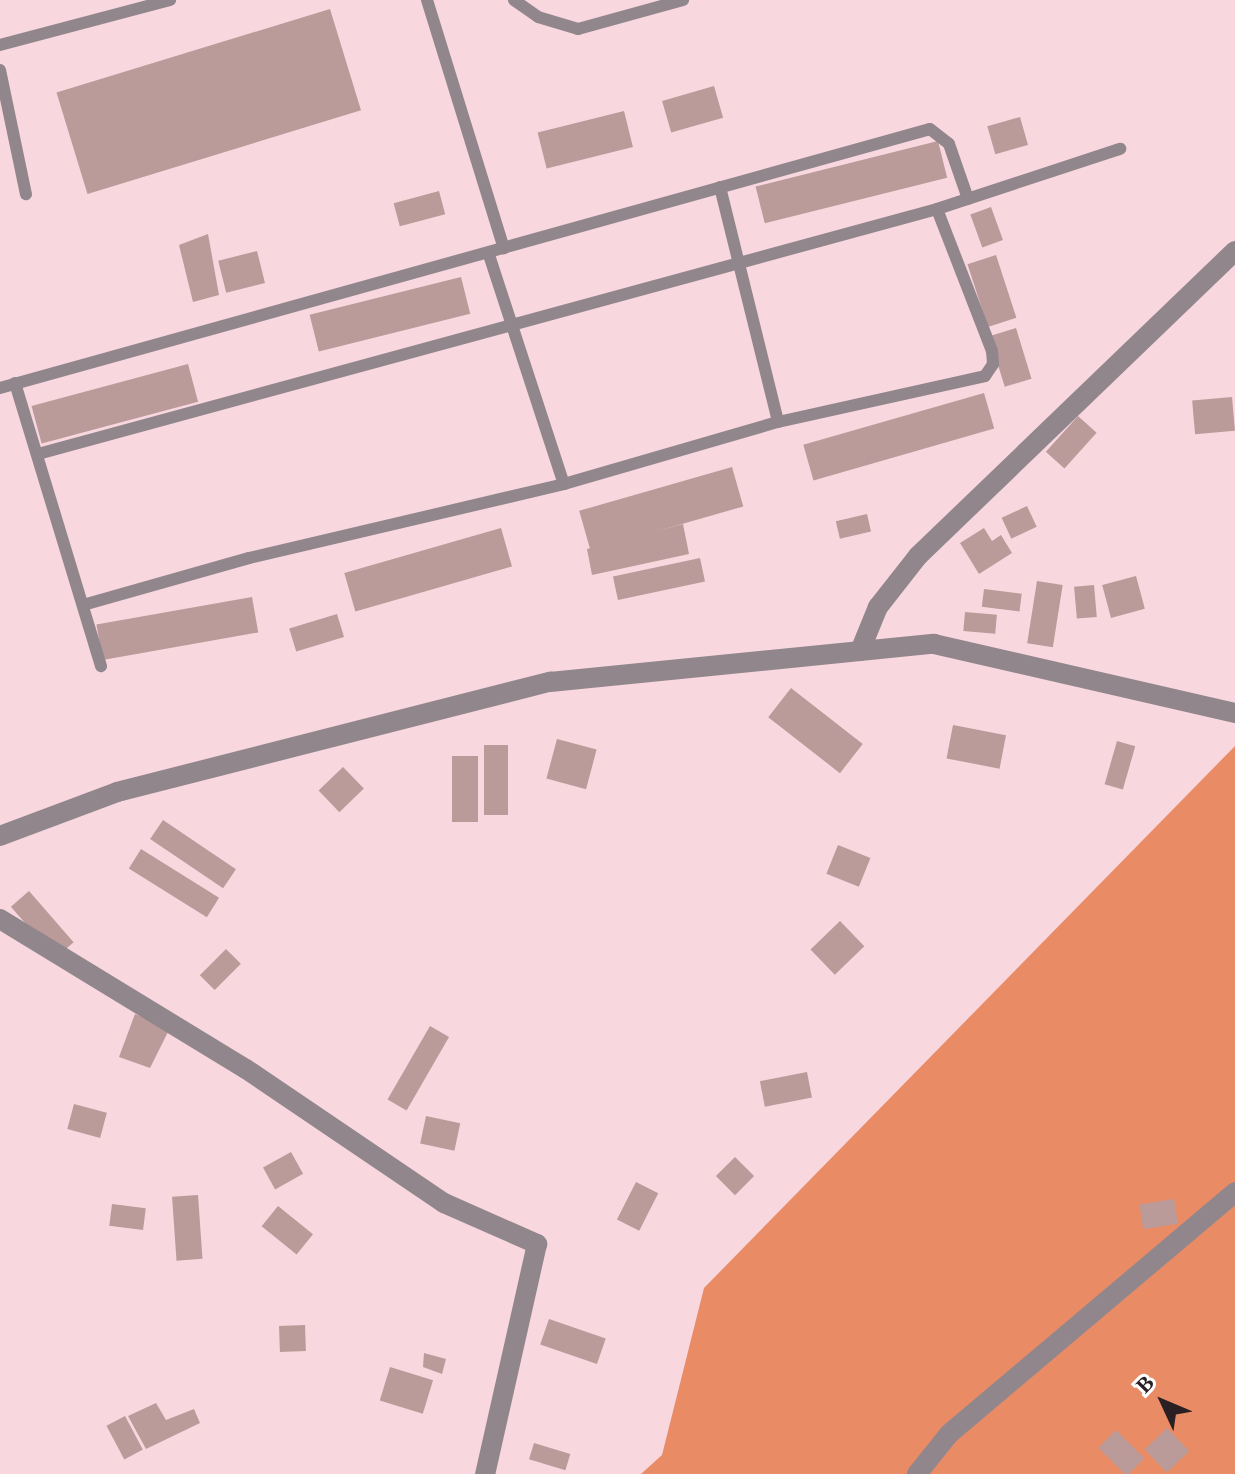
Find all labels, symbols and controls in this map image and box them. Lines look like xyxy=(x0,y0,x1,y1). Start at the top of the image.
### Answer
north arrow xyxy=(1123,1362,1203,1442)
text: B xyxy=(1128,1368,1163,1402)

